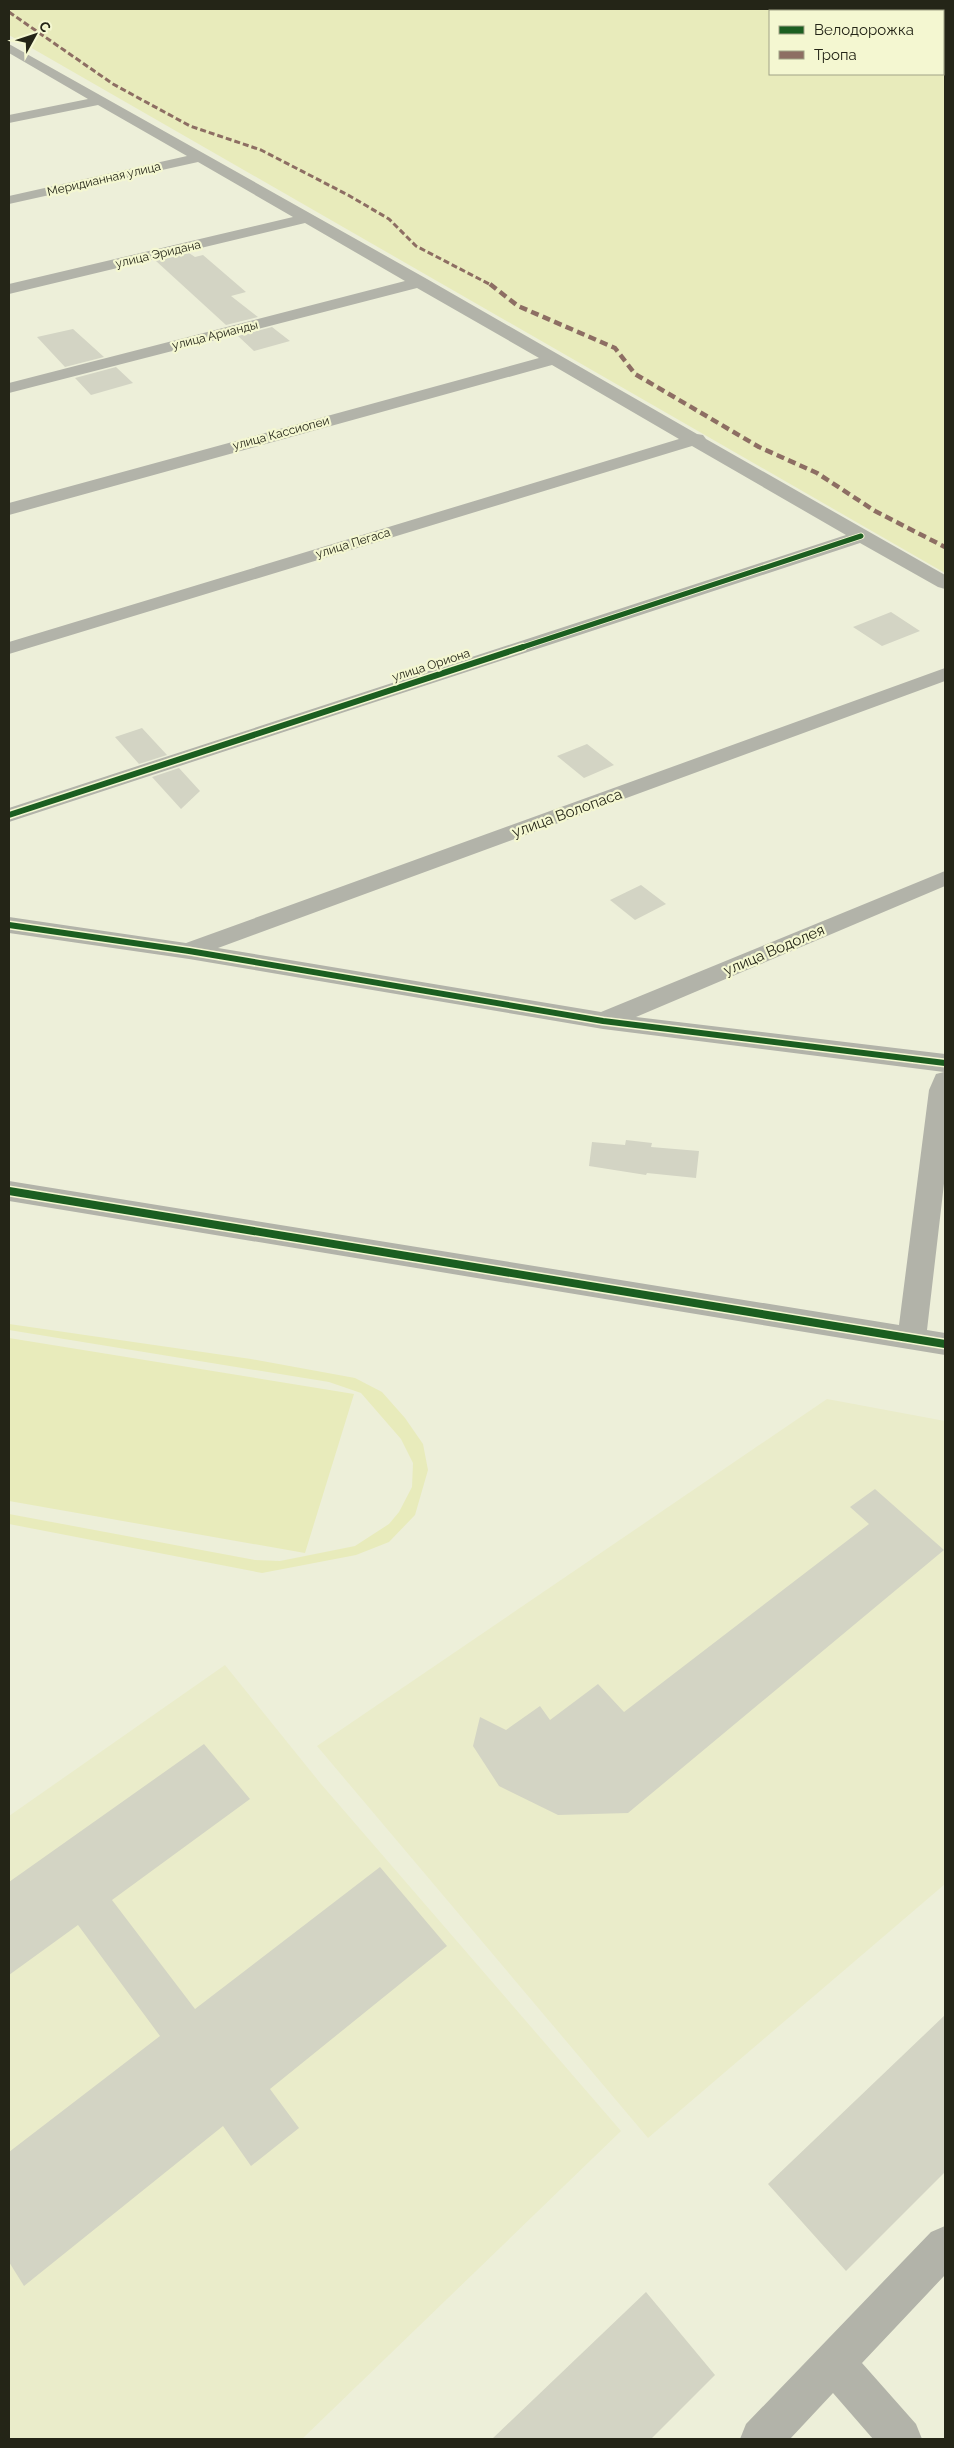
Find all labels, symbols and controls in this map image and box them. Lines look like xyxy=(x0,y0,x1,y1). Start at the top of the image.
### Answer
north arrow xyxy=(10,10,60,60)
legend xyxy=(769,10,944,75)
text: С xyxy=(36,18,54,36)
text: Велодорожка xyxy=(814,21,914,39)
text: Тропа xyxy=(814,46,857,64)
street label: Меридианная улица xyxy=(46,159,162,199)
street label: улица Эридана xyxy=(114,237,202,271)
street label: улица Арианды xyxy=(171,318,259,352)
street label: улица Кассиопеи xyxy=(231,413,331,453)
street label: улица Пегаса xyxy=(314,525,392,561)
street label: улица Ориона xyxy=(390,646,472,684)
street label: улица Волопаса xyxy=(510,785,624,841)
street label: улица Водолея xyxy=(721,921,827,979)

